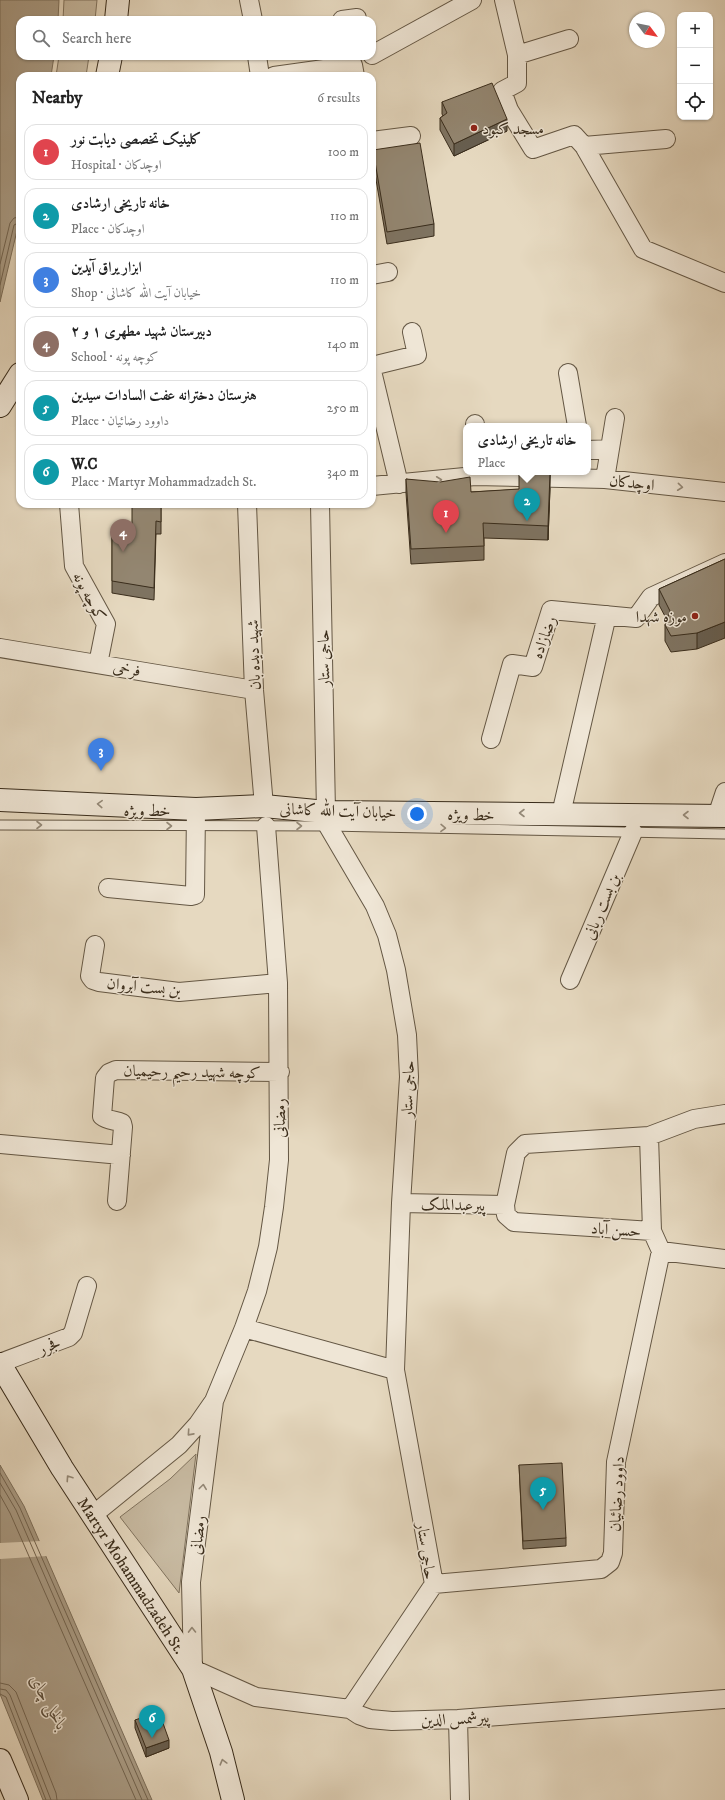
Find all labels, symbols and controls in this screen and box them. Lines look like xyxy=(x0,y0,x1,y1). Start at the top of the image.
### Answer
north arrow xyxy=(629,12,665,48)
map controls xyxy=(677,12,713,120)
button: + xyxy=(677,12,713,48)
search box xyxy=(16,16,376,60)
icon: search xyxy=(30,27,52,49)
text: Search here xyxy=(62,29,131,48)
button: − xyxy=(677,48,713,84)
button: locate xyxy=(677,84,713,120)
text: Nearby xyxy=(32,87,82,109)
text: 6 results xyxy=(317,90,360,106)
place label: مسجد کبود xyxy=(482,119,544,139)
marker: مسجد کبود xyxy=(469,123,479,133)
text: کلینیک تخصصی دیابت نور xyxy=(71,130,202,149)
text: 1 xyxy=(44,144,48,160)
text: 100 m xyxy=(328,144,359,160)
text: Hospital · اوچدکان xyxy=(71,157,162,173)
text: خانه تاریخی ارشادی xyxy=(71,194,170,213)
text: 2 xyxy=(43,208,49,224)
text: 110 m xyxy=(330,208,359,224)
text: Place · اوچدکان xyxy=(71,221,145,237)
text: ابزار یراق آیدین xyxy=(71,258,142,277)
text: 3 xyxy=(44,272,48,288)
text: 110 m xyxy=(330,272,359,288)
text: Shop · خیابان آیت الله کاشانی xyxy=(71,285,201,301)
text: دبیرستان شهید مطهری ۱ و ۲ xyxy=(71,322,212,341)
text: 4 xyxy=(42,336,50,352)
text: 140 m xyxy=(327,336,359,352)
text: School · کوچه پونه xyxy=(71,349,158,365)
text: هنرستان دخترانه عفت السادات سیدین xyxy=(71,386,257,405)
text: 5 xyxy=(43,400,49,416)
text: 250 m xyxy=(327,400,359,416)
text: Place · داوود رضائیان xyxy=(71,413,169,429)
popup xyxy=(463,423,591,475)
text: خانه تاریخی ارشادی xyxy=(478,431,576,450)
text: W.C xyxy=(71,455,97,474)
text: Place xyxy=(478,455,505,471)
text: 6 xyxy=(43,464,49,480)
text: 340 m xyxy=(327,464,359,480)
street label: اوچدکان xyxy=(608,471,656,496)
text: Place · Martyr Mohammadzadeh St. xyxy=(71,474,256,490)
one-way arrow xyxy=(436,476,442,485)
one-way arrow xyxy=(677,482,683,491)
pin: 2 xyxy=(514,488,540,521)
pin: 1 xyxy=(433,500,459,533)
pin: 4 xyxy=(110,519,136,552)
street label: کوچه پونه xyxy=(67,568,110,625)
place label: موزه شهدا xyxy=(636,607,687,627)
marker: موزه شهدا xyxy=(690,611,700,621)
street label: رضازاده xyxy=(527,613,561,662)
street label: شهید دیده بان xyxy=(243,619,265,691)
street label: حاجی ستار xyxy=(314,629,335,689)
street label: فرخی xyxy=(111,657,142,681)
pin: 3 xyxy=(88,738,114,771)
street label: خیابان آیت الله کاشانی xyxy=(279,796,397,823)
one-way arrow xyxy=(97,800,103,809)
street label: خط ویژه xyxy=(123,801,171,821)
your location xyxy=(407,804,427,824)
street label: خط ویژه xyxy=(447,805,495,825)
one-way arrow xyxy=(519,809,525,817)
one-way arrow xyxy=(683,811,689,820)
one-way arrow xyxy=(36,821,42,829)
one-way arrow xyxy=(166,821,172,830)
one-way arrow xyxy=(296,822,302,830)
one-way arrow xyxy=(440,824,446,832)
street label: بن بست ربانی xyxy=(579,870,625,943)
street label: بن بست آبروان xyxy=(106,973,182,1001)
street label: حاجی ستار xyxy=(397,1060,419,1120)
street label: کوچه شهید رحیم رحیمیان xyxy=(123,1061,261,1089)
street label: رمضانی xyxy=(270,1098,290,1138)
street label: پیرعبدالملک xyxy=(421,1194,486,1217)
street label: حسن آباد xyxy=(590,1218,642,1243)
street label: فجرر xyxy=(33,1333,63,1360)
one-way arrow xyxy=(188,1428,195,1435)
street label: داوود رضائیان xyxy=(605,1456,629,1532)
one-way arrow xyxy=(66,1475,73,1482)
pin: 5 xyxy=(530,1477,556,1510)
one-way arrow xyxy=(198,1484,207,1490)
street label: Martyr Mohammadzadeh St. xyxy=(73,1494,189,1658)
street label: رمضانی xyxy=(186,1514,210,1556)
street label: حاجی ستار xyxy=(412,1519,440,1581)
one-way arrow xyxy=(188,1627,197,1633)
water label: بالخلی چای xyxy=(23,1671,73,1735)
pin: 6 xyxy=(139,1705,165,1738)
street label: پیرشمس الدین xyxy=(420,1707,491,1732)
one-way arrow xyxy=(220,1759,228,1766)

